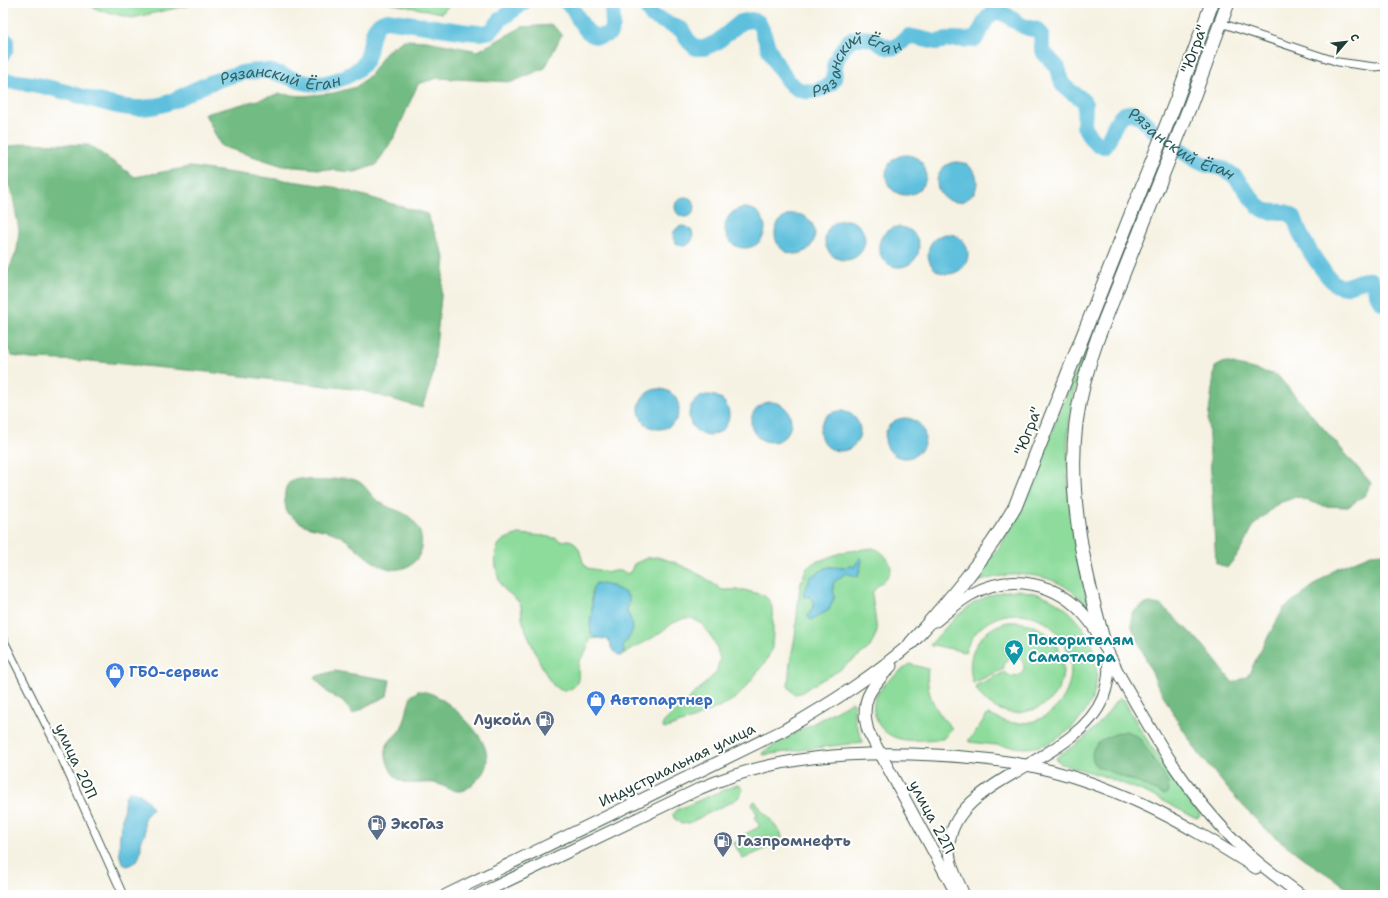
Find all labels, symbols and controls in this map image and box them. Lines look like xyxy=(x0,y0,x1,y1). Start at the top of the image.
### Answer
street label: "Югра" xyxy=(1176,22,1212,76)
north arrow xyxy=(1326,22,1366,62)
water label: Рязанский Ёган xyxy=(810,28,906,102)
text: С xyxy=(1346,31,1363,44)
water label: Рязанский Ёган xyxy=(217,61,344,95)
water label: Рязанский Ёган xyxy=(1126,103,1240,184)
street label: "Югра" xyxy=(1010,404,1046,458)
place label: Покорителям Самотлора xyxy=(1028,630,1134,667)
place icon: Покорителям Самотлора xyxy=(1003,638,1025,666)
shop icon: ГБО-сервис xyxy=(104,661,126,689)
place label: ГБО-сервис xyxy=(129,662,219,682)
shop icon: Автопартнер xyxy=(585,689,607,717)
place label: Автопартнер xyxy=(610,690,713,710)
fuel station icon: Лукойл xyxy=(534,709,556,737)
place label: Лукойл xyxy=(473,710,531,730)
street label: Индустриальная улица xyxy=(595,718,759,812)
street label: улица 20П xyxy=(50,720,102,802)
street label: улица 22П xyxy=(904,777,960,857)
fuel station icon: ЭкоГаз xyxy=(366,813,388,841)
place label: ЭкоГаз xyxy=(391,814,444,834)
fuel station icon: Газпромнефть xyxy=(712,830,734,858)
place label: Газпромнефть xyxy=(737,831,851,851)

